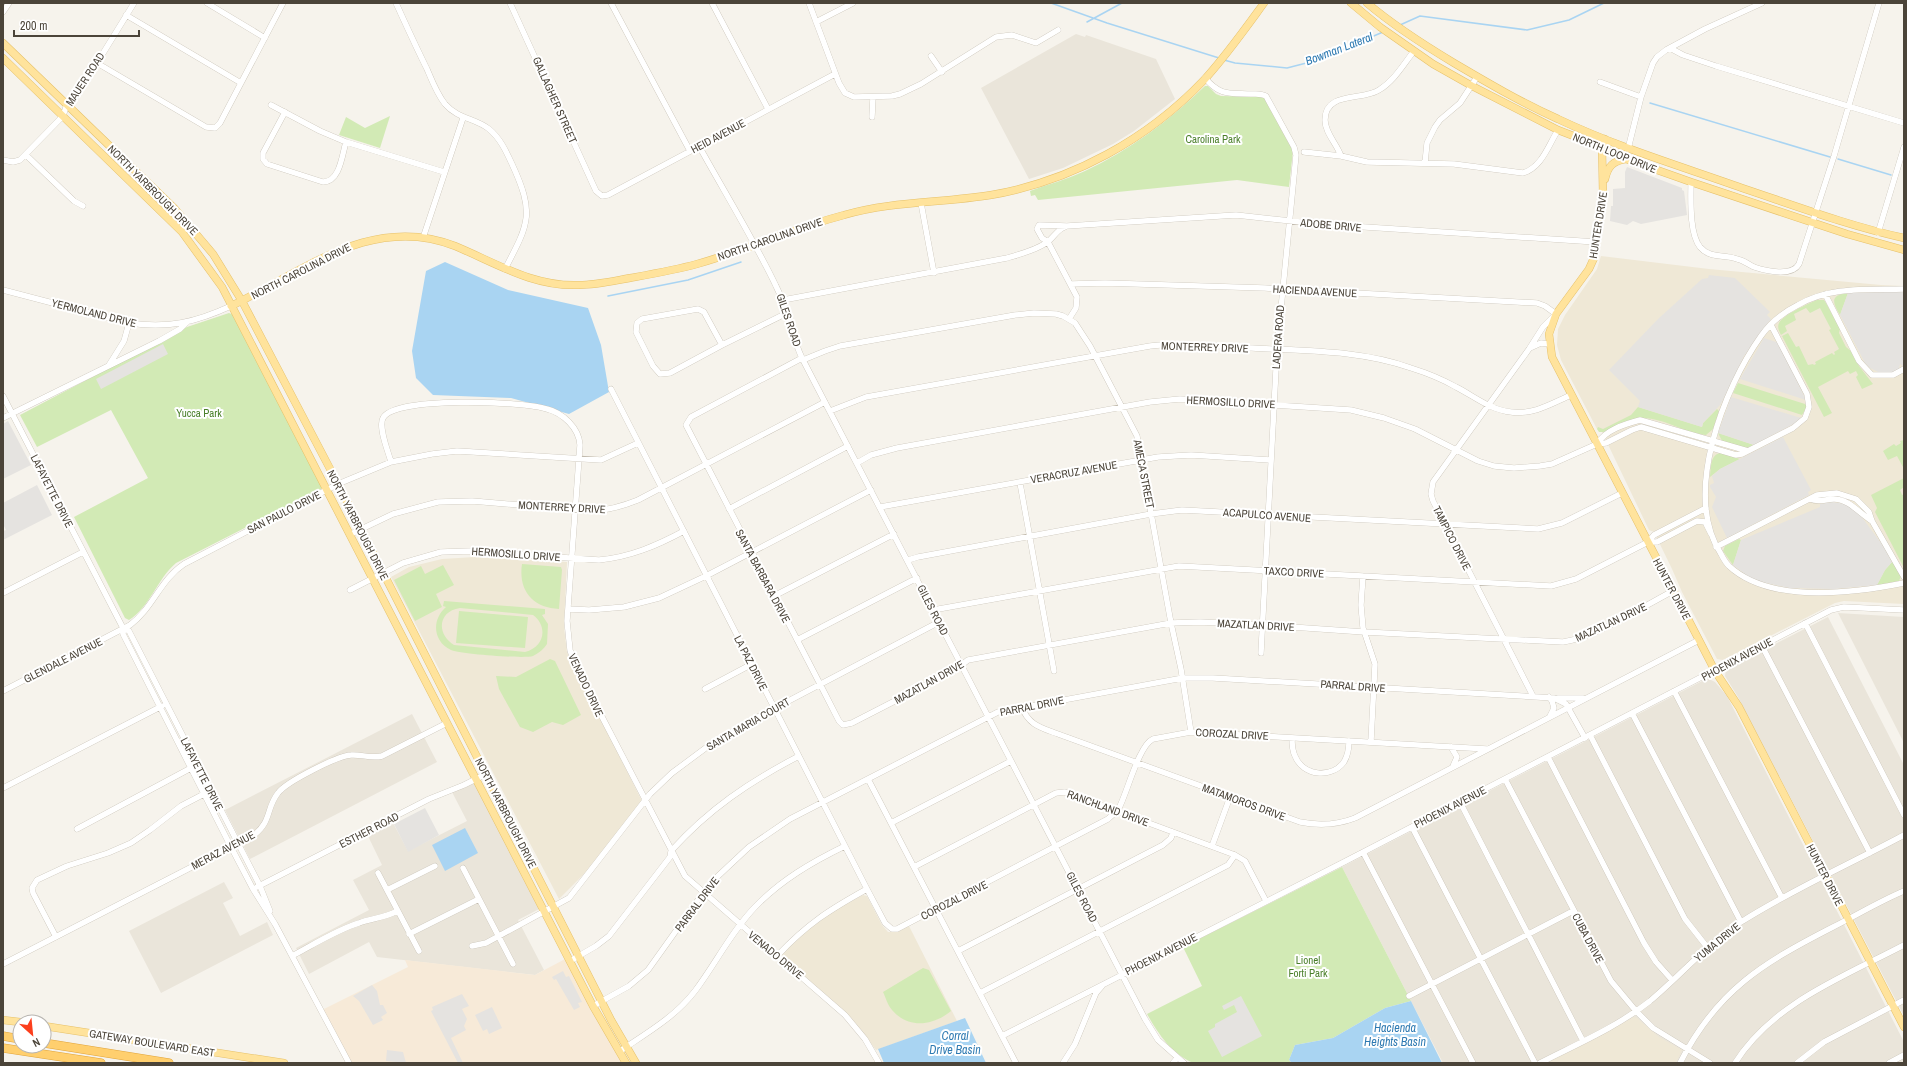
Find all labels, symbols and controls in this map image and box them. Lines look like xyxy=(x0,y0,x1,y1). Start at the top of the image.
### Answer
scale bar xyxy=(14,12,139,38)
text: 200 m xyxy=(20,18,47,34)
water label: Bowman Lateral xyxy=(1303,29,1376,69)
street label: MAUER ROAD xyxy=(62,50,108,108)
street label: GALLAGHER STREET xyxy=(530,55,581,146)
street label: HEID AVENUE xyxy=(688,116,748,156)
street label: NORTH LOOP DRIVE xyxy=(1571,130,1659,176)
park label: Carolina Park xyxy=(1185,132,1241,146)
street label: NORTH YARBROUGH DRIVE xyxy=(105,142,201,238)
street label: HUNTER DRIVE xyxy=(1586,190,1610,260)
street label: NORTH CAROLINA DRIVE xyxy=(716,214,824,264)
street label: ADOBE DRIVE xyxy=(1299,215,1362,235)
street label: NORTH CAROLINA DRIVE xyxy=(249,240,353,302)
street label: HACIENDA AVENUE xyxy=(1272,282,1358,300)
street label: GILES ROAD xyxy=(773,292,805,348)
street label: YERMOLAND DRIVE xyxy=(50,296,138,330)
street label: LADERA ROAD xyxy=(1269,305,1287,369)
street label: MONTERREY DRIVE xyxy=(1161,338,1249,356)
street label: HERMOSILLO DRIVE xyxy=(1186,393,1276,411)
park label: Yucca Park xyxy=(176,406,222,420)
street label: AMECA STREET xyxy=(1130,437,1158,510)
street label: LAFAYETTE DRIVE xyxy=(27,452,77,530)
street label: VERACRUZ AVENUE xyxy=(1029,457,1119,487)
street label: NORTH YARBROUGH DRIVE xyxy=(324,468,392,582)
street label: SAN PAULO DRIVE xyxy=(245,487,323,537)
street label: MONTERREY DRIVE xyxy=(518,498,606,516)
street label: TAMPICO DRIVE xyxy=(1430,503,1474,573)
street label: ACAPULCO AVENUE xyxy=(1222,505,1311,525)
street label: SANTA BARBARA DRIVE xyxy=(732,527,794,625)
street label: HERMOSILLO DRIVE xyxy=(471,544,561,564)
street label: HUNTER DRIVE xyxy=(1650,556,1694,622)
street label: TAXCO DRIVE xyxy=(1263,563,1325,581)
street label: GILES ROAD xyxy=(914,582,952,638)
street label: MAZATLAN DRIVE xyxy=(1573,599,1649,645)
street label: MAZATLAN DRIVE xyxy=(1217,616,1295,634)
street label: LA PAZ DRIVE xyxy=(731,633,771,693)
street label: GLENDALE AVENUE xyxy=(21,634,105,686)
street label: PHOENIX AVENUE xyxy=(1699,634,1775,684)
street label: VENADO DRIVE xyxy=(565,651,607,719)
street label: MAZATLAN DRIVE xyxy=(892,657,966,707)
street label: PARRAL DRIVE xyxy=(1320,677,1386,695)
street label: PARRAL DRIVE xyxy=(999,693,1065,719)
street label: SANTA MARIA COURT xyxy=(704,694,793,754)
street label: COROZAL DRIVE xyxy=(1195,725,1269,743)
street label: LAFAYETTE DRIVE xyxy=(177,735,227,813)
street label: NORTH YARBROUGH DRIVE xyxy=(472,756,540,870)
street label: MATAMOROS DRIVE xyxy=(1200,780,1288,824)
street label: PHOENIX AVENUE xyxy=(1412,783,1488,831)
street label: RANCHLAND DRIVE xyxy=(1065,787,1151,829)
street label: ESTHER ROAD xyxy=(337,809,401,851)
street label: MERAZ AVENUE xyxy=(189,827,257,873)
street label: HUNTER DRIVE xyxy=(1803,842,1847,908)
street label: GILES ROAD xyxy=(1063,869,1101,925)
street label: PARRAL DRIVE xyxy=(672,874,722,934)
street label: COROZAL DRIVE xyxy=(918,877,990,923)
street label: CUBA DRIVE xyxy=(1569,911,1607,965)
street label: YUMA DRIVE xyxy=(1691,919,1743,965)
street label: VENADO DRIVE xyxy=(745,928,807,982)
street label: PHOENIX AVENUE xyxy=(1123,930,1199,978)
park label: Lionel Forti Park xyxy=(1288,953,1328,980)
north arrow xyxy=(12,1014,52,1054)
water label: Hacienda Heights Basin xyxy=(1364,1020,1426,1050)
street label: GATEWAY BOULEVARD EAST xyxy=(88,1026,216,1060)
water label: Corral Drive Basin xyxy=(929,1028,981,1058)
text: N xyxy=(30,1035,43,1051)

